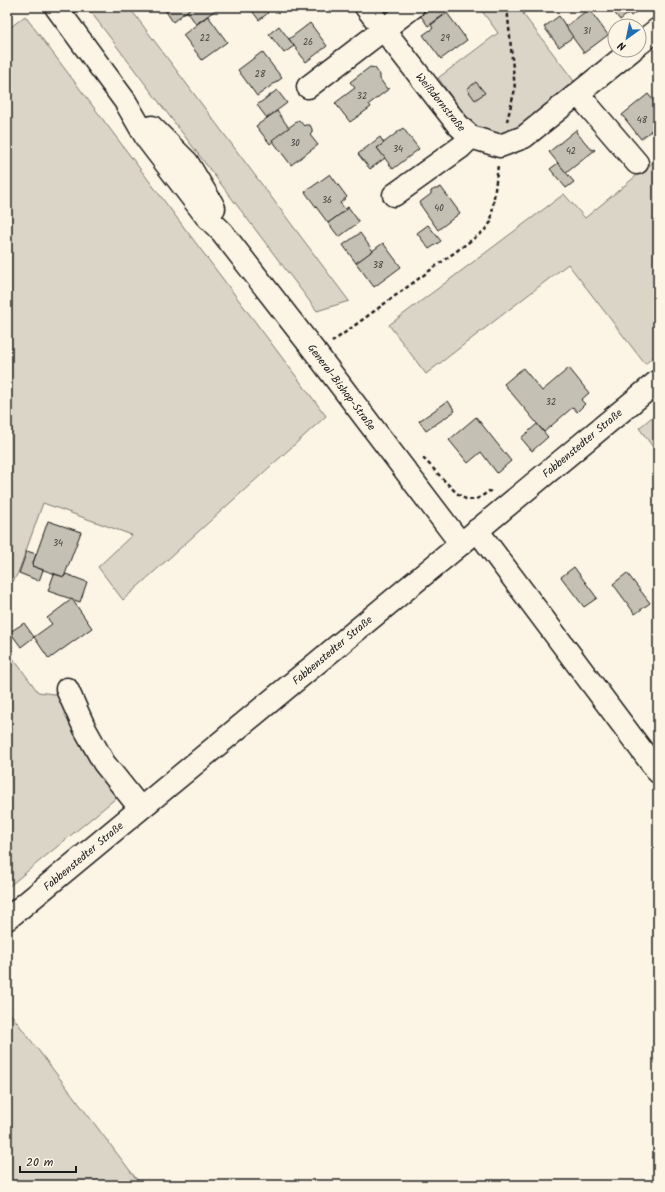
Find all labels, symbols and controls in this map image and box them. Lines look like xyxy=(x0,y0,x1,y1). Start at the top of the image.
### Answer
north arrow xyxy=(607,18,647,58)
house number: 31 xyxy=(583,24,591,39)
house number: 22 xyxy=(200,31,210,46)
house number: 29 xyxy=(440,31,450,46)
house number: 26 xyxy=(303,35,313,50)
text: N xyxy=(614,36,630,55)
house number: 28 xyxy=(255,67,266,82)
street label: Weißdornstraße xyxy=(411,69,470,136)
house number: 32 xyxy=(357,89,367,104)
house number: 48 xyxy=(637,113,648,128)
house number: 30 xyxy=(290,136,300,151)
house number: 34 xyxy=(393,142,403,157)
house number: 42 xyxy=(566,144,576,159)
house number: 36 xyxy=(322,193,332,208)
house number: 40 xyxy=(434,201,444,216)
house number: 38 xyxy=(373,258,384,273)
street label: General-Bishop-Straße xyxy=(302,340,380,435)
house number: 32 xyxy=(546,395,556,410)
street label: Fabbenstedter Straße xyxy=(538,405,627,483)
house number: 34 xyxy=(53,536,63,551)
street label: Fabbenstedter Straße xyxy=(288,612,377,690)
street label: Fabbenstedter Straße xyxy=(39,818,128,896)
scale bar xyxy=(20,1148,76,1174)
text: 20 m xyxy=(26,1153,54,1172)

